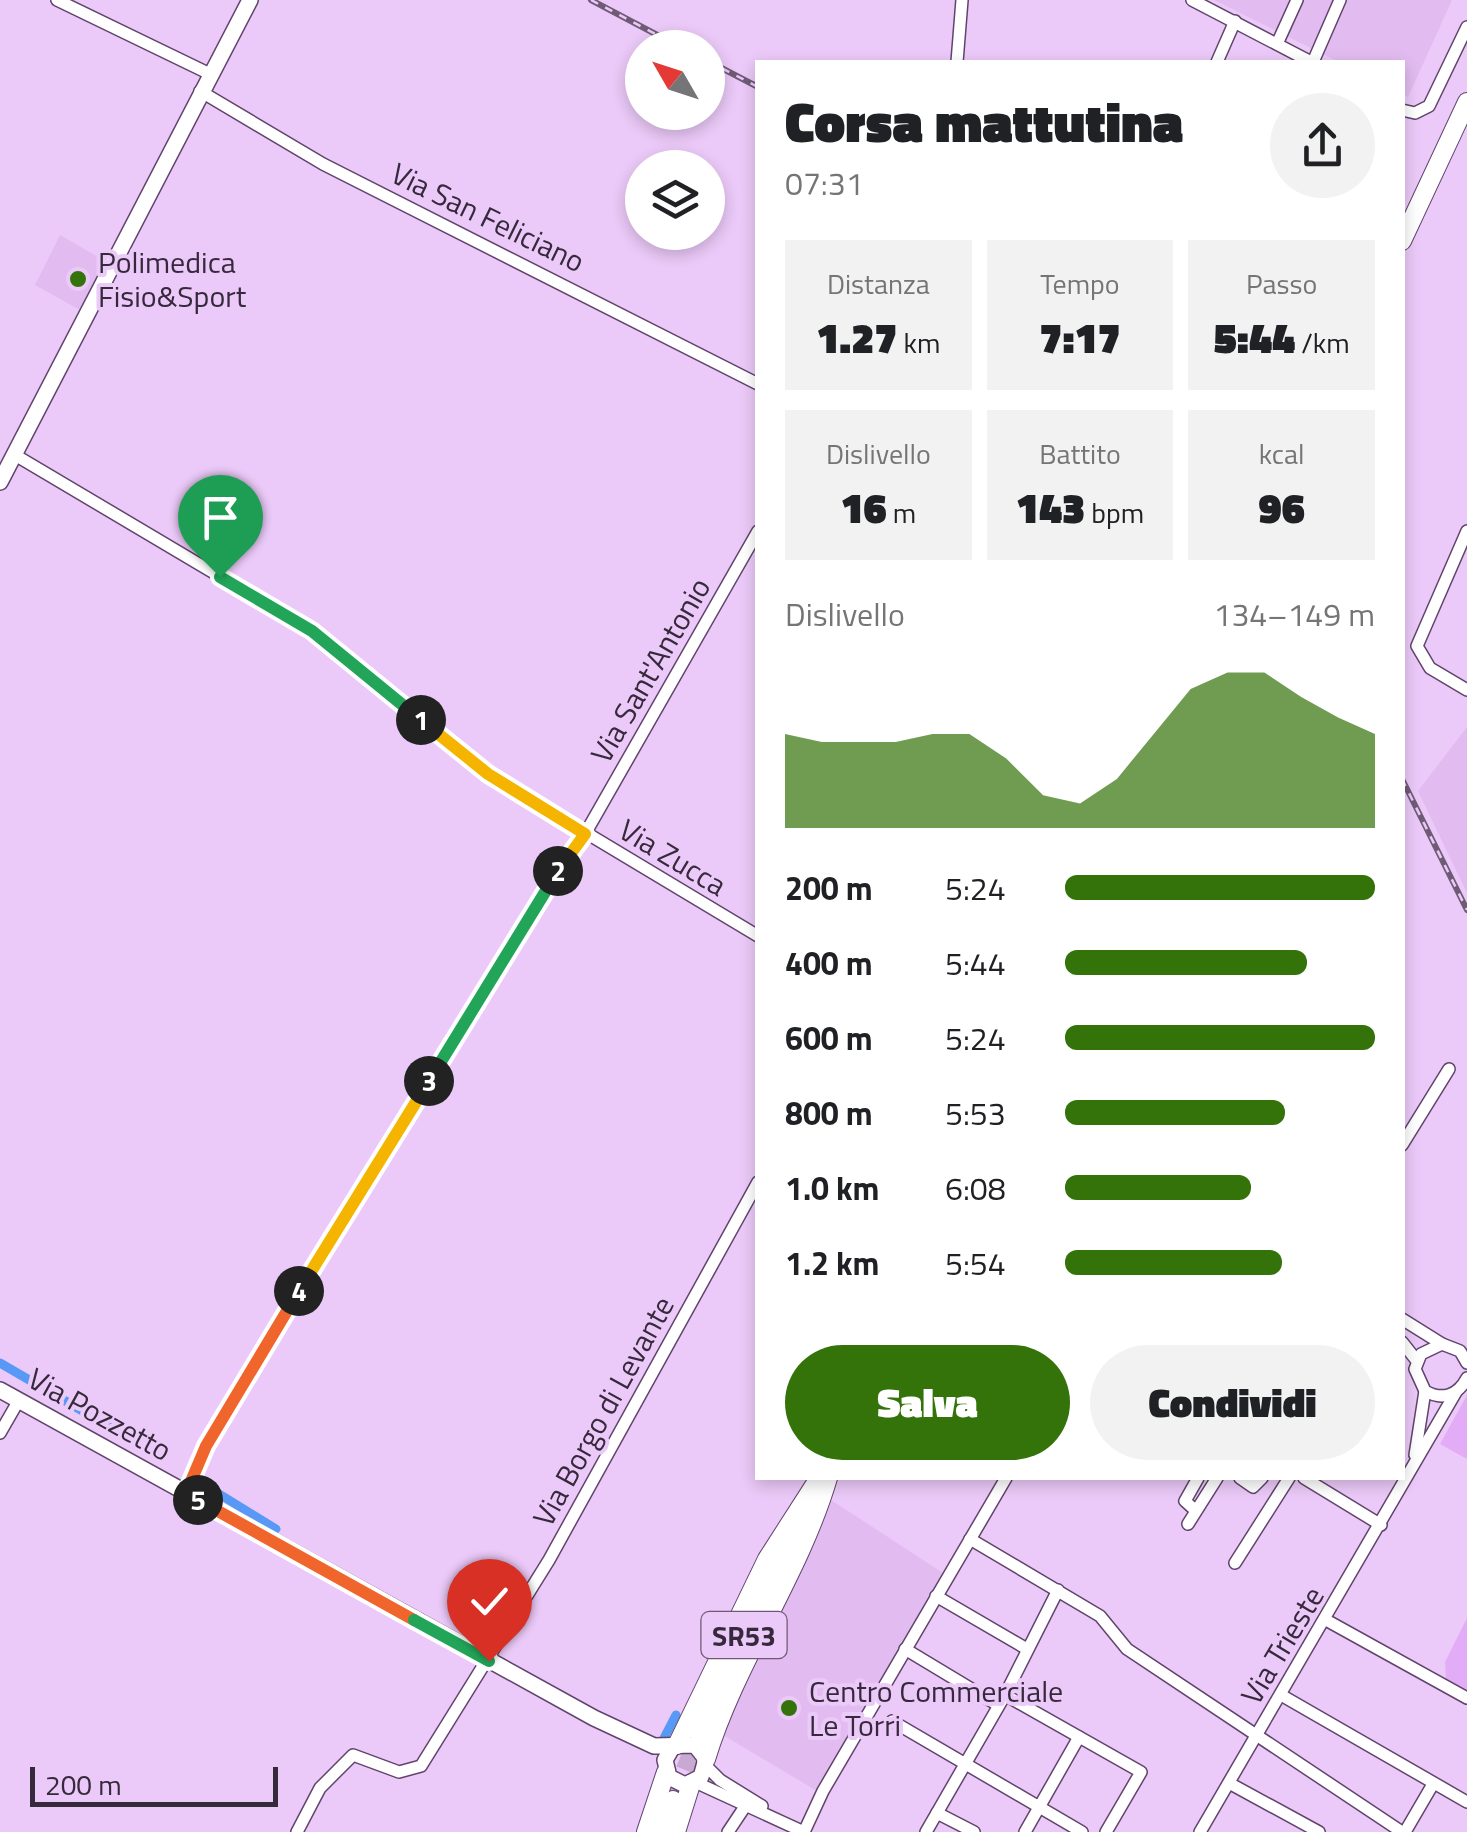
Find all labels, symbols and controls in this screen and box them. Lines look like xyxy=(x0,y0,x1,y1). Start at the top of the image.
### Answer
north arrow xyxy=(625,30,725,130)
map controls xyxy=(625,30,725,250)
text: Corsa mattutina xyxy=(785,80,1183,163)
button: share xyxy=(1270,93,1375,198)
street label: Via San Feliciano xyxy=(383,150,593,284)
button: layers xyxy=(625,150,725,250)
text: 07:31 xyxy=(785,159,864,207)
place label: Polimedica Fisio&Sport xyxy=(98,239,247,319)
text: Distanza xyxy=(827,262,930,305)
text: Tempo xyxy=(1040,262,1120,305)
text: Passo xyxy=(1246,262,1317,305)
marker: Polimedica Fisio&Sport xyxy=(67,268,89,290)
text: 1.27 xyxy=(816,305,897,369)
text: 7:17 xyxy=(1039,305,1121,369)
text: 5:44 xyxy=(1214,305,1295,369)
text: km xyxy=(897,321,940,364)
text: /km xyxy=(1295,321,1350,364)
text: Dislivello xyxy=(826,432,931,475)
text: Battito xyxy=(1039,432,1121,475)
text: kcal xyxy=(1259,432,1305,475)
pin xyxy=(178,475,263,578)
text: 16 xyxy=(840,475,887,539)
text: 143 xyxy=(1016,475,1085,539)
text: 96 xyxy=(1259,475,1305,539)
icon: arrive xyxy=(193,490,248,545)
text: m xyxy=(887,491,916,534)
text: bpm xyxy=(1085,491,1144,534)
street label: Via Sant'Antonio xyxy=(578,569,722,771)
text: Dislivello xyxy=(785,590,905,638)
text: 134–149 m xyxy=(1213,590,1375,638)
pin: 1 xyxy=(396,695,446,745)
text: 1 xyxy=(413,698,429,741)
street label: Via Zucca xyxy=(610,807,736,907)
pin: 2 xyxy=(533,846,583,896)
text: 2 xyxy=(550,849,566,892)
text: 200 m xyxy=(785,864,873,912)
text: 5:24 xyxy=(945,864,1006,912)
text: 400 m xyxy=(785,939,873,987)
text: 5:44 xyxy=(945,939,1006,987)
text: 600 m xyxy=(785,1014,873,1062)
text: 5:24 xyxy=(945,1014,1006,1062)
pin: 3 xyxy=(404,1056,454,1106)
text: 3 xyxy=(421,1059,437,1102)
text: 800 m xyxy=(785,1089,873,1137)
text: 5:53 xyxy=(945,1089,1006,1137)
text: 1.0 km xyxy=(785,1164,879,1212)
text: 6:08 xyxy=(945,1164,1006,1212)
text: 1.2 km xyxy=(785,1239,879,1287)
text: 5:54 xyxy=(945,1239,1006,1287)
pin: 4 xyxy=(274,1266,324,1316)
text: 4 xyxy=(291,1269,307,1312)
street label: Via Borgo di Levante xyxy=(521,1287,685,1535)
button: Salva xyxy=(785,1345,1070,1460)
button: Condividi xyxy=(1090,1345,1375,1460)
street label: Via Pozzetto xyxy=(20,1356,180,1472)
pin: 5 xyxy=(173,1475,223,1525)
text: 5 xyxy=(190,1478,206,1521)
pin xyxy=(447,1559,532,1662)
icon: check xyxy=(462,1574,517,1629)
street label: Via Trieste xyxy=(1229,1577,1335,1713)
road number: SR53 xyxy=(702,1612,786,1658)
place label: Centro Commerciale Le Torri xyxy=(809,1668,1063,1748)
marker: Centro Commerciale Le Torri xyxy=(778,1697,800,1719)
scale bar xyxy=(30,1762,278,1806)
text: 200 m xyxy=(45,1763,122,1806)

